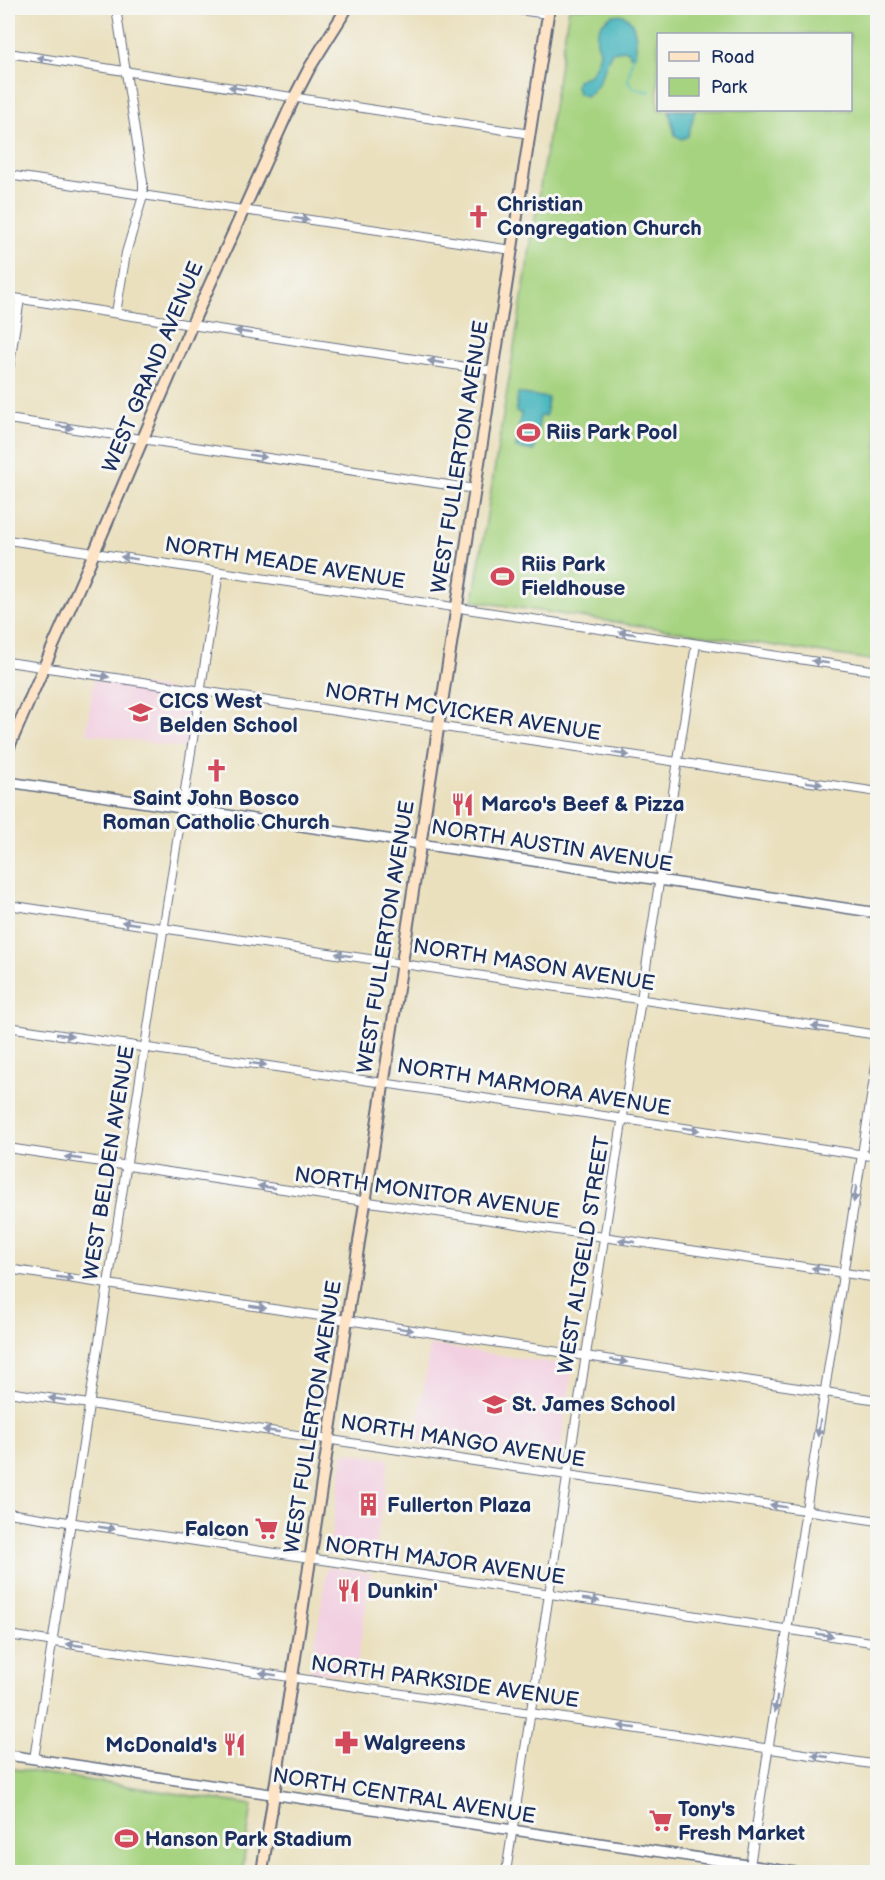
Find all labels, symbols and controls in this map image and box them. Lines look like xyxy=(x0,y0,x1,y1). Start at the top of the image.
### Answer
legend xyxy=(657,33,852,111)
text: Road xyxy=(711,47,755,68)
one-way arrow xyxy=(35,54,54,63)
text: Park xyxy=(711,77,747,98)
one-way arrow xyxy=(228,83,247,92)
place label: Christian Congregation Church xyxy=(497,192,702,241)
church icon: Christian Congregation Church xyxy=(466,203,492,229)
one-way arrow xyxy=(292,215,311,224)
street label: WEST GRAND AVENUE xyxy=(97,258,209,476)
street label: WEST FULLERTON AVENUE xyxy=(426,319,494,595)
one-way arrow xyxy=(233,327,252,336)
one-way arrow xyxy=(426,357,445,366)
sports icon: Riis Park Pool xyxy=(515,419,541,445)
place label: Riis Park Pool xyxy=(546,420,677,445)
one-way arrow xyxy=(56,423,75,432)
one-way arrow xyxy=(249,452,268,461)
street label: NORTH MEADE AVENUE xyxy=(163,532,407,594)
place label: Riis Park Fieldhouse xyxy=(521,552,625,601)
one-way arrow xyxy=(119,554,138,563)
sports icon: Riis Park Fieldhouse xyxy=(490,563,516,589)
one-way arrow xyxy=(617,629,636,638)
one-way arrow xyxy=(810,658,829,667)
one-way arrow xyxy=(92,671,111,680)
street label: NORTH MCVICKER AVENUE xyxy=(323,678,603,746)
place label: CICS West Belden School xyxy=(159,689,298,738)
school or university icon: CICS West Belden School xyxy=(128,700,154,726)
one-way arrow xyxy=(612,749,631,758)
church icon: Saint John Bosco Roman Catholic Church xyxy=(203,757,229,783)
one-way arrow xyxy=(804,778,823,787)
place label: Saint John Bosco Roman Catholic Church xyxy=(102,786,330,835)
restaurant icon: Marco's Beef & Pizza xyxy=(450,791,476,817)
place label: Marco's Beef & Pizza xyxy=(481,792,685,817)
street label: WEST FULLERTON AVENUE xyxy=(352,799,420,1075)
street label: NORTH AUSTIN AVENUE xyxy=(430,815,674,877)
one-way arrow xyxy=(121,919,140,928)
street label: NORTH MASON AVENUE xyxy=(411,934,657,996)
one-way arrow xyxy=(334,951,353,960)
one-way arrow xyxy=(810,1022,829,1031)
one-way arrow xyxy=(56,1031,75,1040)
street label: WEST BELDEN AVENUE xyxy=(78,1044,140,1282)
street label: NORTH MARMORA AVENUE xyxy=(395,1053,673,1121)
one-way arrow xyxy=(249,1060,268,1069)
one-way arrow xyxy=(681,1124,700,1133)
street label: WEST ALTGELD STREET xyxy=(553,1134,615,1376)
one-way arrow xyxy=(64,1153,83,1162)
street label: NORTH MONITOR AVENUE xyxy=(293,1162,561,1224)
one-way arrow xyxy=(257,1182,276,1191)
one-way arrow xyxy=(851,1185,860,1204)
one-way arrow xyxy=(617,1236,636,1245)
one-way arrow xyxy=(810,1265,829,1274)
one-way arrow xyxy=(56,1273,75,1282)
street label: WEST FULLERTON AVENUE xyxy=(279,1279,347,1555)
one-way arrow xyxy=(249,1302,268,1311)
one-way arrow xyxy=(396,1324,415,1333)
one-way arrow xyxy=(609,1356,628,1365)
school or university icon: St. James School xyxy=(481,1391,507,1417)
place label: St. James School xyxy=(512,1392,675,1417)
one-way arrow xyxy=(48,1394,67,1403)
street label: NORTH MANGO AVENUE xyxy=(339,1409,587,1473)
one-way arrow xyxy=(814,1419,823,1438)
one-way arrow xyxy=(262,1426,281,1435)
building icon: Fullerton Plaza xyxy=(356,1492,382,1518)
place label: Fullerton Plaza xyxy=(387,1493,531,1518)
one-way arrow xyxy=(768,1502,787,1511)
supermarket icon: Falcon xyxy=(254,1516,280,1542)
place label: Falcon xyxy=(184,1517,249,1542)
one-way arrow xyxy=(98,1524,117,1533)
street label: NORTH MAJOR AVENUE xyxy=(324,1532,566,1590)
restaurant icon: Dunkin' xyxy=(336,1578,362,1604)
place label: Dunkin' xyxy=(367,1579,438,1604)
one-way arrow xyxy=(581,1596,600,1605)
one-way arrow xyxy=(816,1631,835,1640)
one-way arrow xyxy=(65,1641,84,1650)
street label: NORTH PARKSIDE AVENUE xyxy=(309,1651,581,1713)
one-way arrow xyxy=(258,1669,277,1678)
one-way arrow xyxy=(771,1694,780,1713)
one-way arrow xyxy=(617,1723,636,1732)
pharmacy icon: Walgreens xyxy=(333,1730,359,1756)
place label: Walgreens xyxy=(364,1731,466,1756)
restaurant icon: McDonald's xyxy=(222,1732,248,1758)
place label: McDonald's xyxy=(105,1733,217,1758)
one-way arrow xyxy=(810,1752,829,1761)
street label: NORTH CENTRAL AVENUE xyxy=(271,1763,537,1829)
place label: Tony's Fresh Market xyxy=(678,1797,805,1846)
supermarket icon: Tony's Fresh Market xyxy=(647,1808,673,1834)
sports icon: Hanson Park Stadium xyxy=(114,1826,140,1852)
place label: Hanson Park Stadium xyxy=(145,1827,352,1852)

